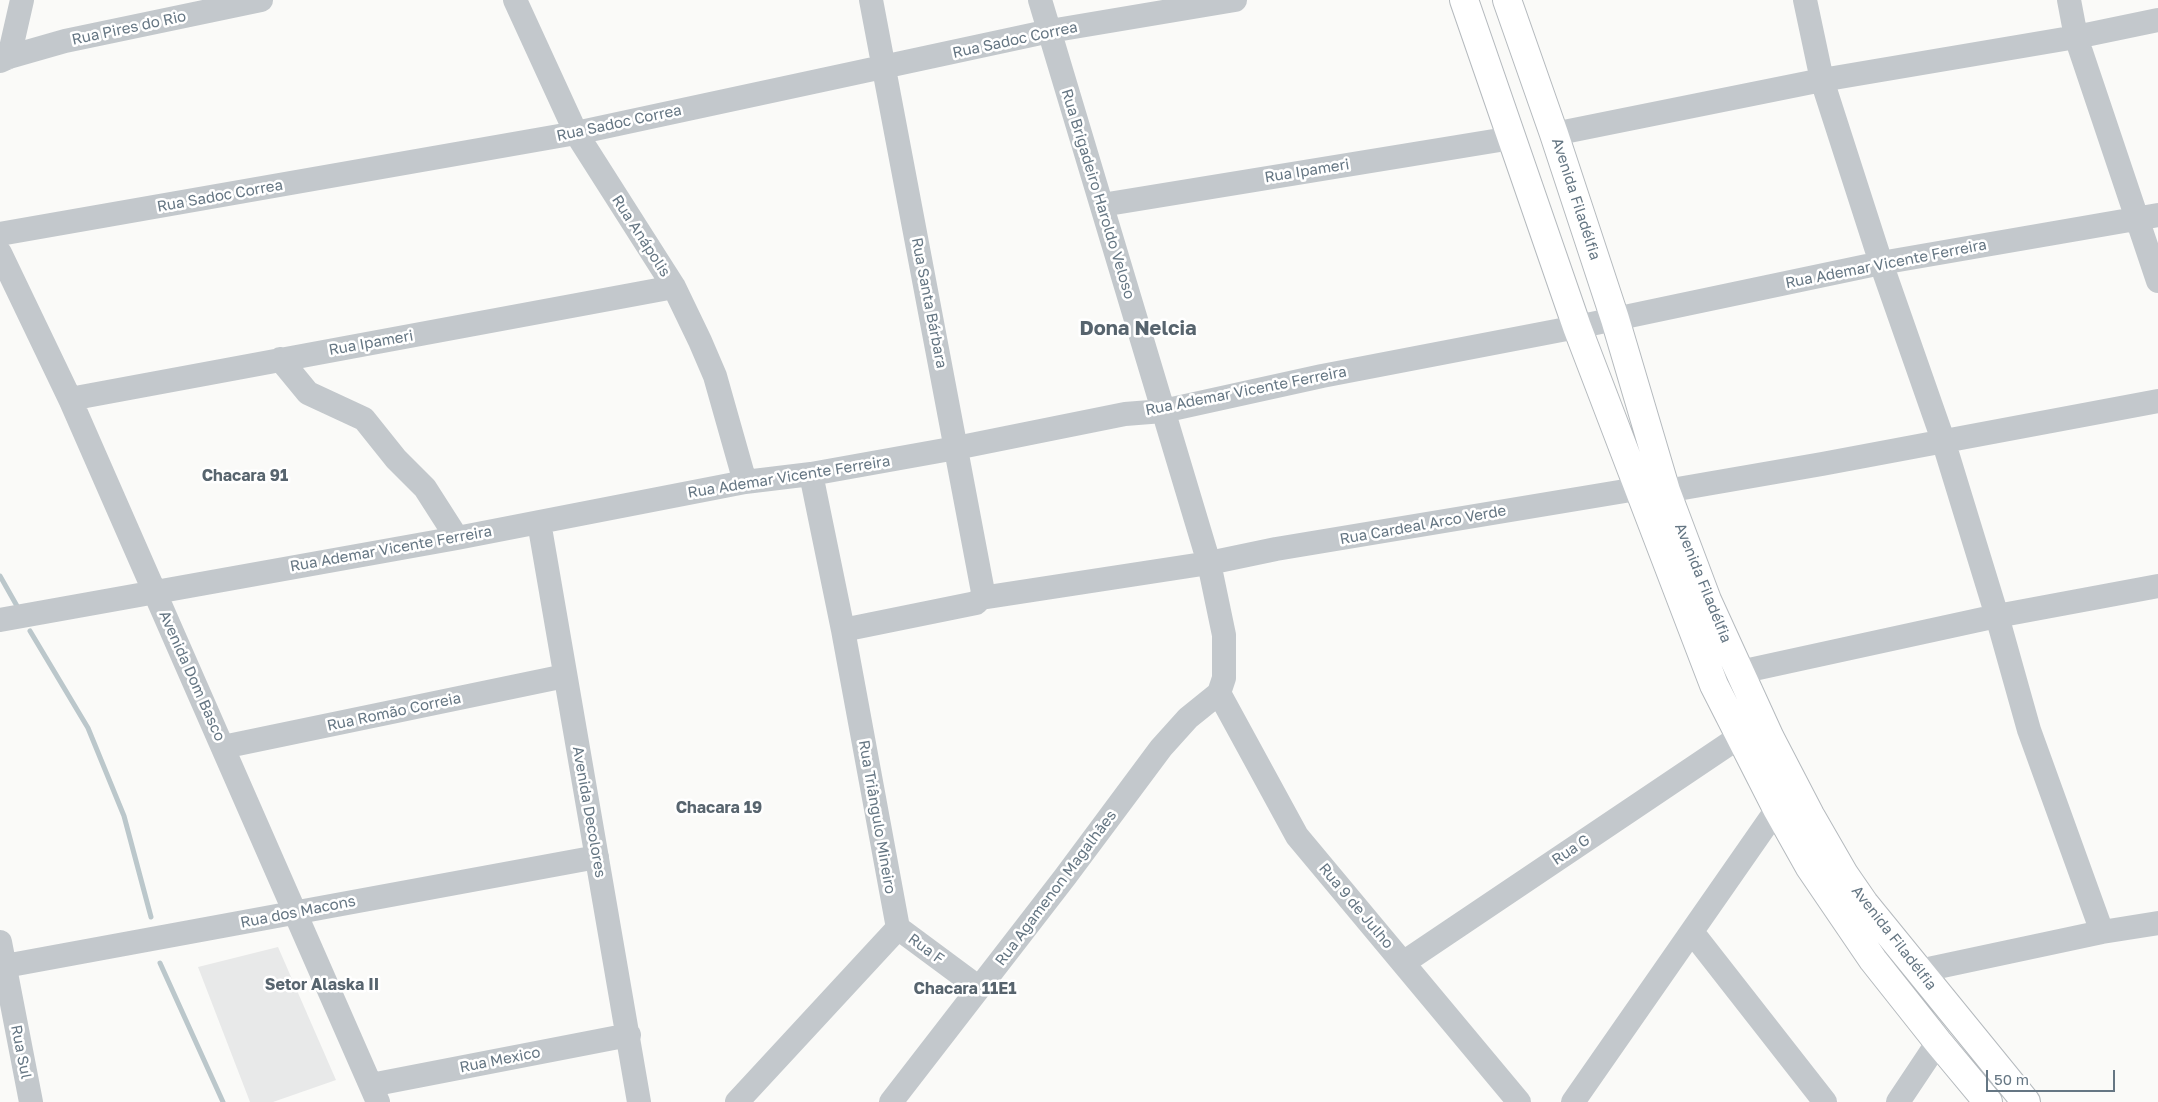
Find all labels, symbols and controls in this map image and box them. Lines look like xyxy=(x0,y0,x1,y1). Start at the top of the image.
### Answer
street label: Rua Pires do Rio xyxy=(70,7,188,49)
street label: Rua Sadoc Correa xyxy=(951,18,1079,62)
street label: Rua Brigadeiro Haroldo Veloso xyxy=(1057,87,1139,301)
street label: Rua Sadoc Correa xyxy=(555,101,683,145)
street label: Avenida Filadélfia xyxy=(1548,136,1604,262)
street label: Rua Ipameri xyxy=(1263,155,1351,187)
street label: Rua Sadoc Correa xyxy=(156,176,284,216)
street label: Rua Anápolis xyxy=(608,192,674,280)
street label: Rua Santa Bárbara xyxy=(907,236,951,370)
street label: Rua Ademar Vicente Ferreira xyxy=(1784,236,1988,292)
district label: Dona Nelcia xyxy=(1079,317,1197,341)
street label: Rua Ipameri xyxy=(327,327,415,359)
street label: Rua Ademar Vicente Ferreira xyxy=(1144,363,1348,419)
street label: Rua Ademar Vicente Ferreira xyxy=(686,452,892,502)
district label: Chacara 91 xyxy=(202,466,288,486)
street label: Rua Cardeal Arco Verde xyxy=(1338,501,1508,549)
street label: Avenida Filadélfia xyxy=(1671,521,1735,645)
street label: Rua Ademar Vicente Ferreira xyxy=(289,522,493,576)
street label: Avenida Dom Basco xyxy=(155,608,229,744)
street label: Rua Romão Correia xyxy=(325,689,463,735)
street label: Rua Triângulo Mineiro xyxy=(855,739,899,895)
street label: Avenida Decolores xyxy=(569,745,609,879)
district label: Chacara 19 xyxy=(676,798,762,818)
street label: Rua Agamenon Magalhães xyxy=(992,807,1120,969)
street label: Rua G xyxy=(1549,831,1593,869)
street label: Rua 9 de Julho xyxy=(1315,860,1397,952)
street label: Avenida Filadélfia xyxy=(1848,882,1940,994)
street label: Rua dos Macons xyxy=(239,892,357,932)
street label: Rua F xyxy=(904,930,948,968)
district label: Setor Alaska II xyxy=(265,975,379,995)
district label: Chacara 11E1 xyxy=(914,979,1016,999)
street label: Rua Sul xyxy=(7,1023,35,1081)
street label: Rua Mexico xyxy=(458,1043,542,1077)
scale bar xyxy=(1988,1060,2117,1092)
text: 50 m xyxy=(1994,1070,2029,1088)

